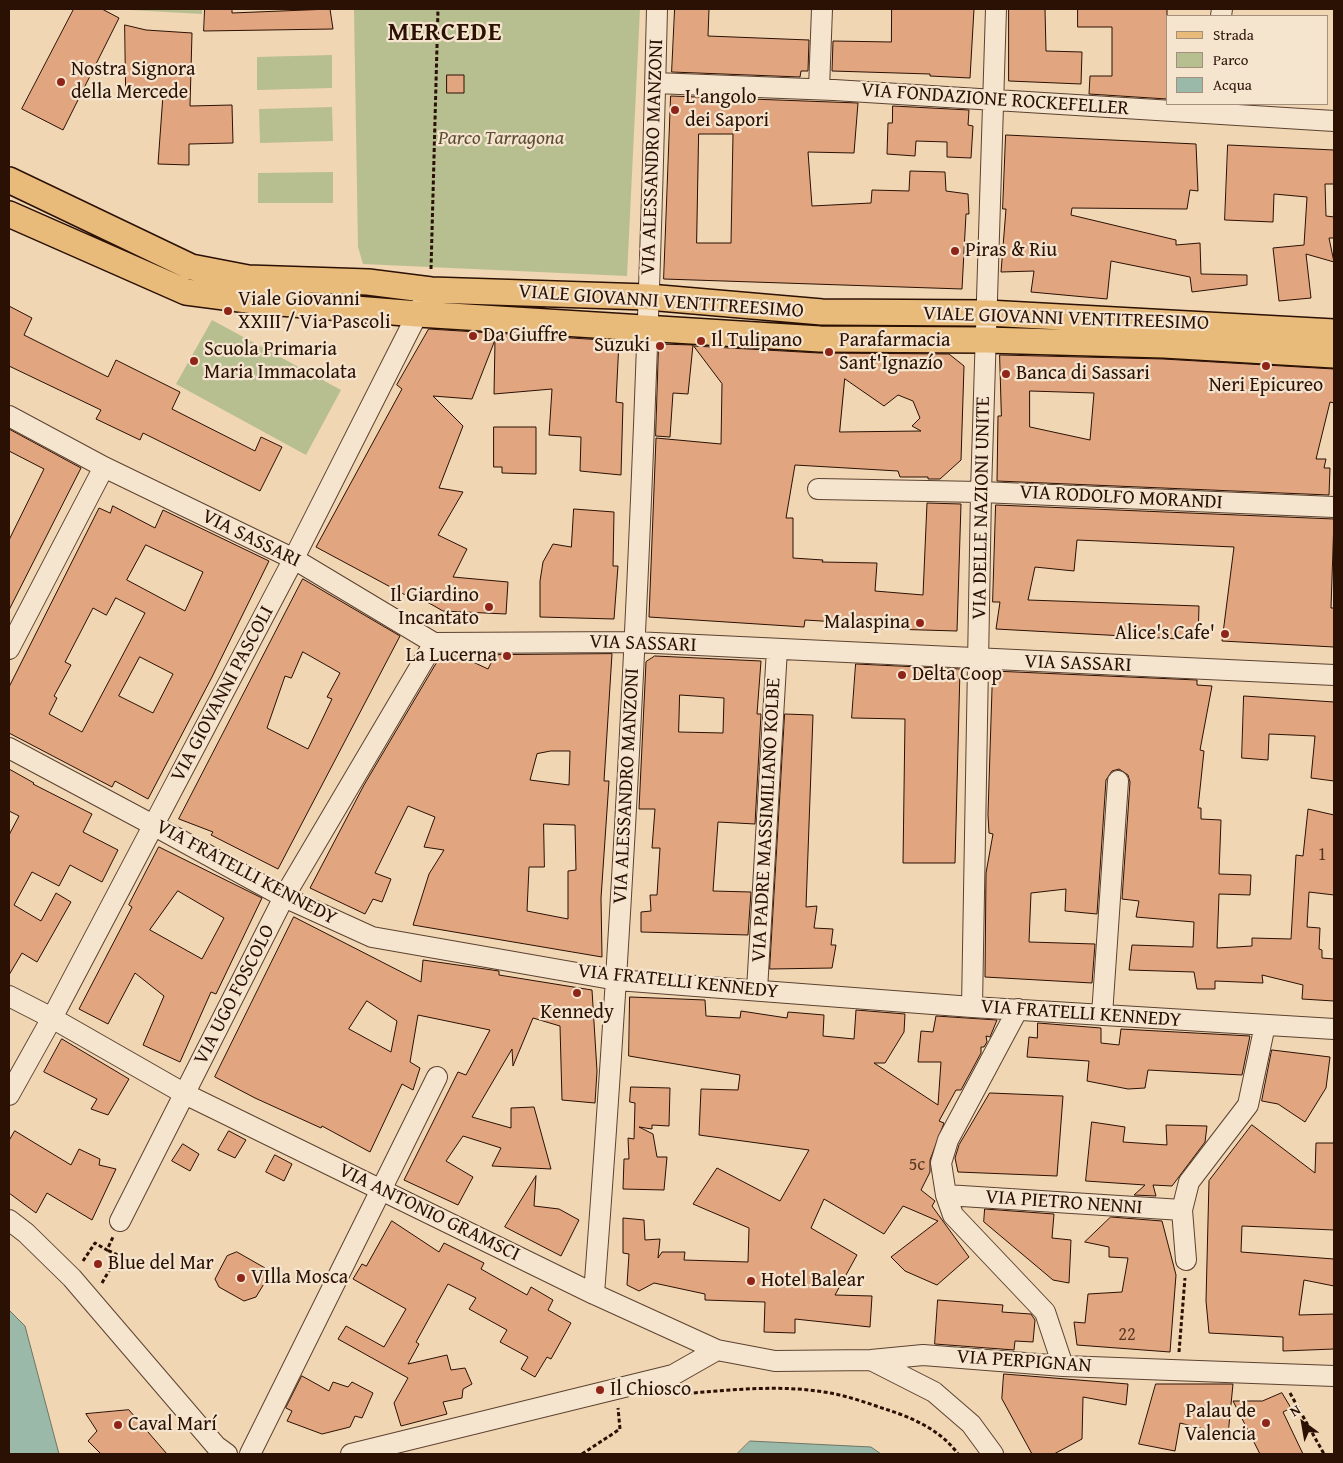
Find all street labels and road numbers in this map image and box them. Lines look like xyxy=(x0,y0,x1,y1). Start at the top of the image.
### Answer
street label: VIA ALESSANDRO MANZONI xyxy=(637,38,669,276)
street label: VIA FONDAZIONE ROCKEFELLER xyxy=(860,79,1130,121)
street label: VIALE GIOVANNI VENTITREESIMO xyxy=(517,280,805,324)
street label: VIALE GIOVANNI VENTITREESIMO xyxy=(923,302,1209,336)
street label: VIA DELLE NAZIONI UNITE xyxy=(968,396,996,620)
street label: VIA RODOLFO MORANDI xyxy=(1019,481,1223,515)
street label: VIA SASSARI xyxy=(198,505,304,573)
street label: VIA GIOVANNI PASCOLI xyxy=(166,602,280,786)
street label: VIA SASSARI xyxy=(589,630,697,658)
street label: VIA SASSARI xyxy=(1024,650,1132,678)
street label: VIA ALESSANDRO MANZONI xyxy=(609,667,645,905)
street label: VIA PADRE MASSIMILIANO KOLBE xyxy=(748,677,786,963)
street label: VIA FRATELLI KENNEDY xyxy=(151,815,341,931)
street label: VIA UGO FOSCOLO xyxy=(189,921,281,1069)
street label: VIA FRATELLI KENNEDY xyxy=(577,960,779,1004)
street label: VIA FRATELLI KENNEDY xyxy=(980,995,1182,1033)
street label: VIA ANTONIO GRAMSCI xyxy=(334,1159,524,1267)
street label: VIA PIETRO NENNI xyxy=(985,1186,1143,1220)
street label: VIA PERPIGNAN xyxy=(956,1345,1092,1379)

